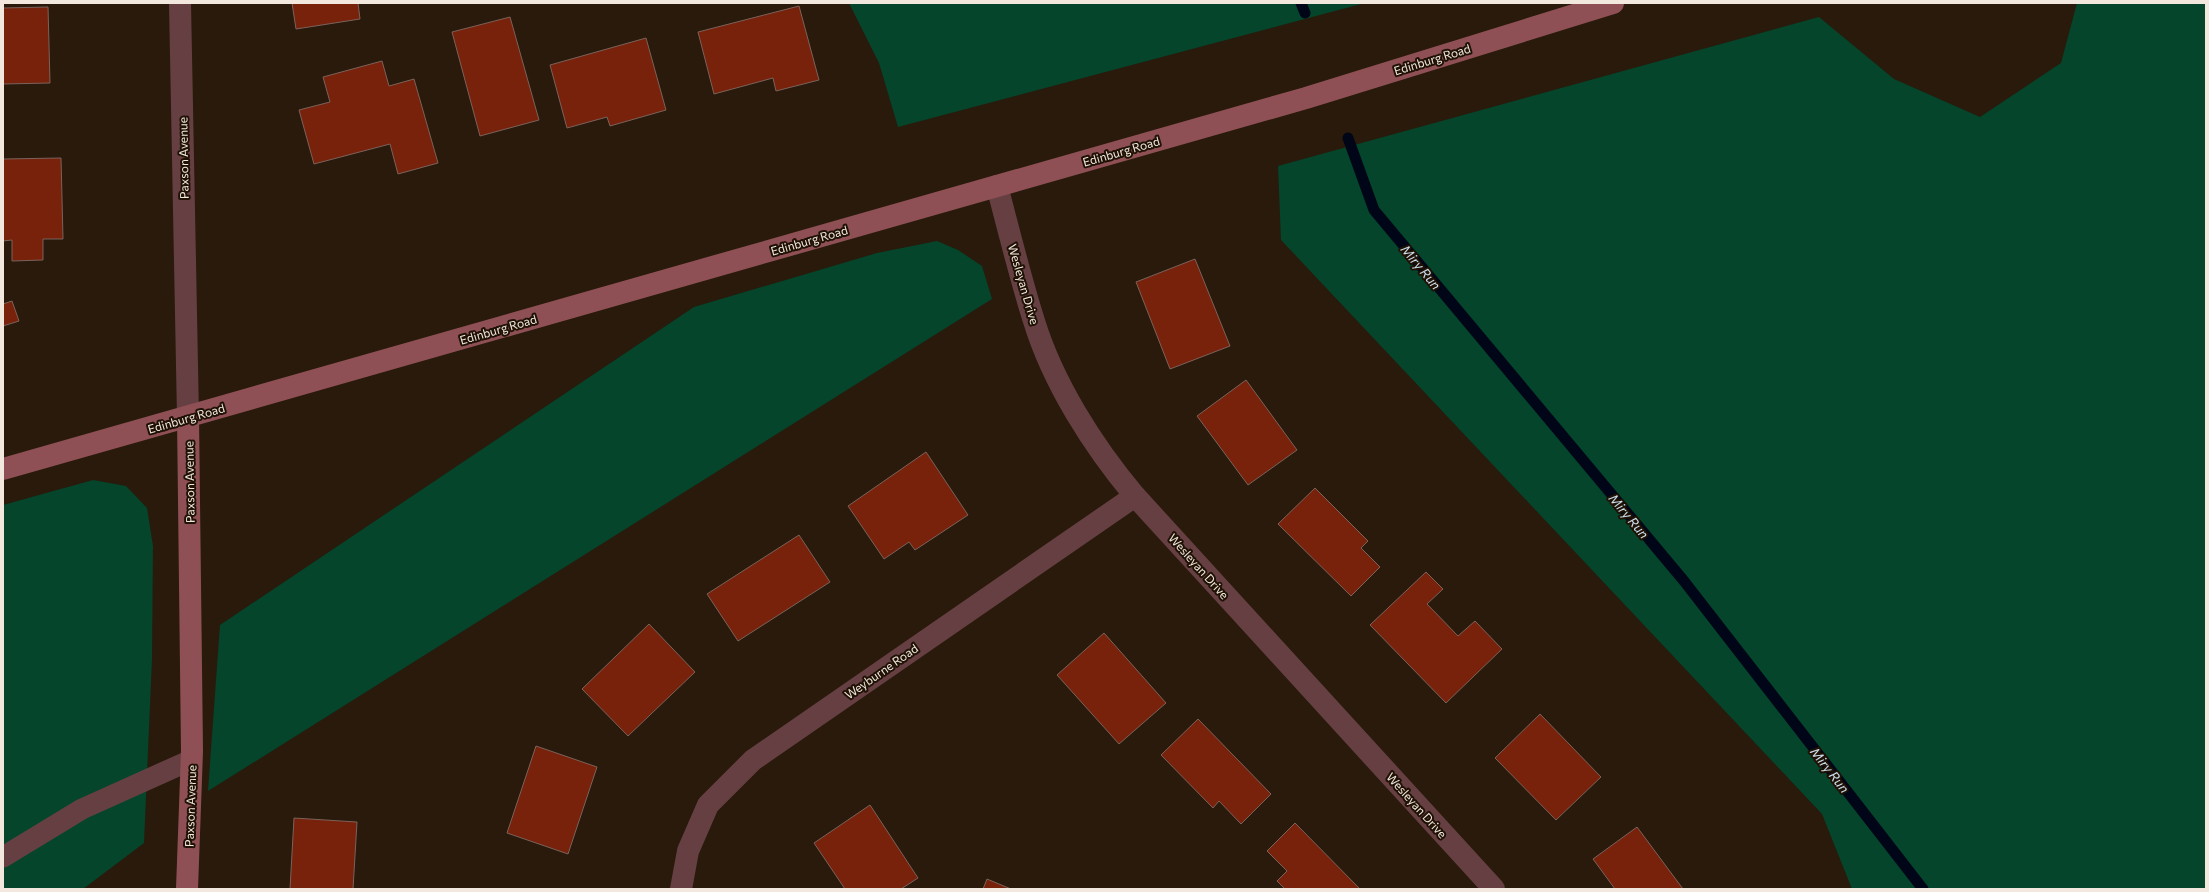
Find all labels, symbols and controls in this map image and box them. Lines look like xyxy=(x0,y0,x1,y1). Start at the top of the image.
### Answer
street label: Edinburg Road xyxy=(1392,41,1472,77)
street label: Paxson Avenue xyxy=(175,117,191,199)
street label: Edinburg Road xyxy=(1081,133,1161,169)
street label: Edinburg Road xyxy=(769,222,849,258)
water label: Miry Run xyxy=(1398,241,1444,293)
street label: Wesleyan Drive xyxy=(1006,242,1042,326)
street label: Edinburg Road xyxy=(458,311,538,347)
street label: Edinburg Road xyxy=(146,400,226,436)
street label: Paxson Avenue xyxy=(181,441,197,523)
water label: Miry Run xyxy=(1606,490,1652,542)
street label: Wesleyan Drive xyxy=(1166,530,1232,602)
street label: Weyburne Road xyxy=(842,641,920,701)
water label: Miry Run xyxy=(1807,744,1853,796)
street label: Paxson Avenue xyxy=(182,765,198,847)
street label: Wesleyan Drive xyxy=(1384,769,1450,841)

